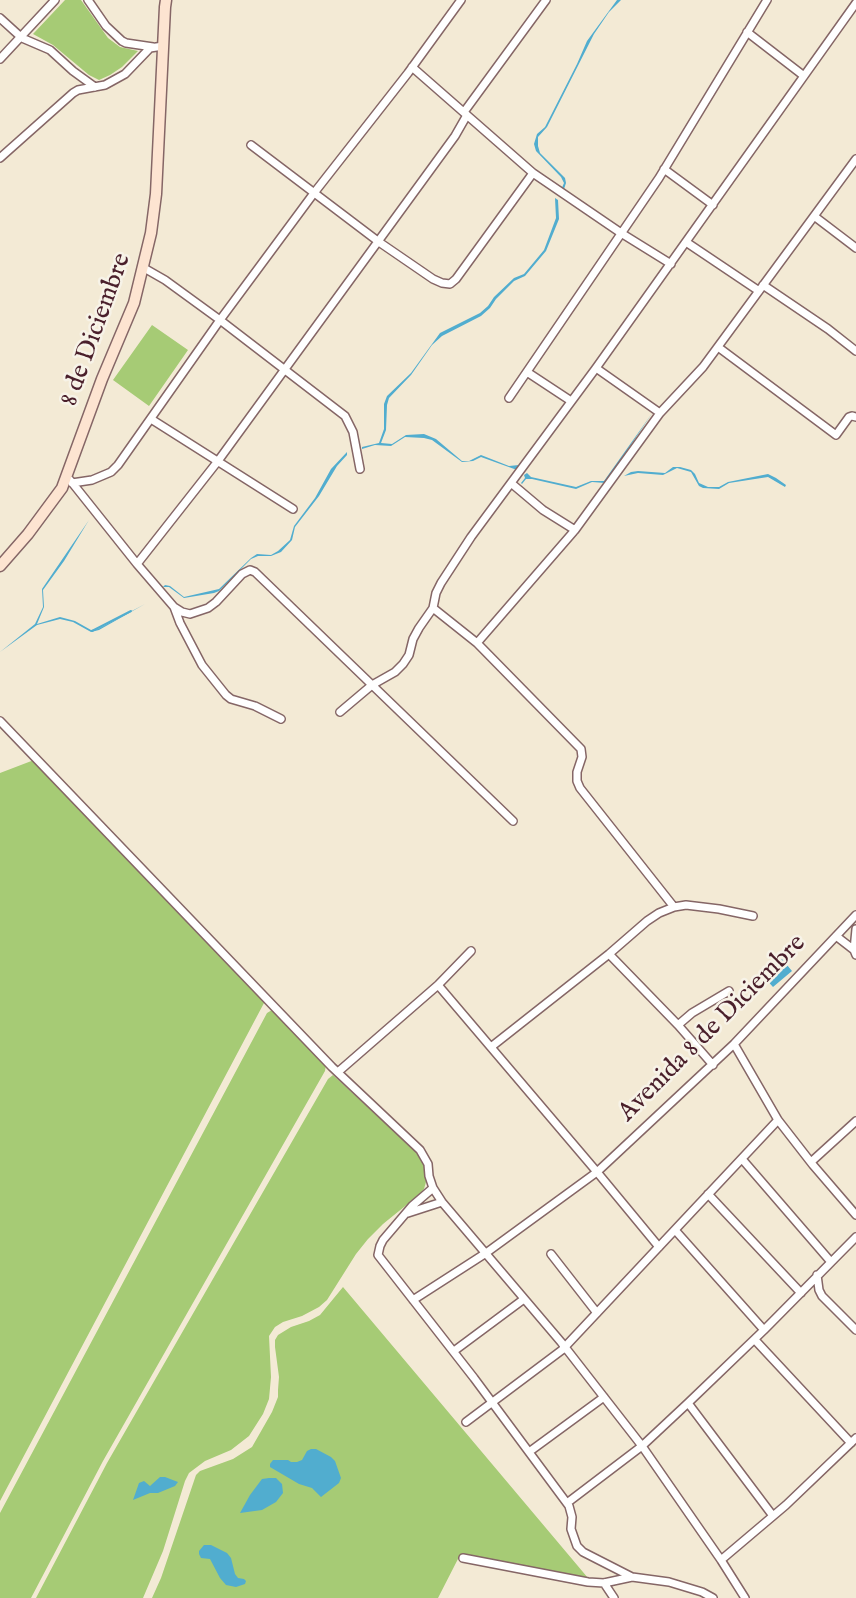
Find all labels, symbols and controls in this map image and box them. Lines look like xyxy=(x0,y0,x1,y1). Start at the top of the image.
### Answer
street label: 8 de Diciembre xyxy=(55,249,139,411)
street label: Avenida 8 de Diciembre xyxy=(613,929,813,1129)

